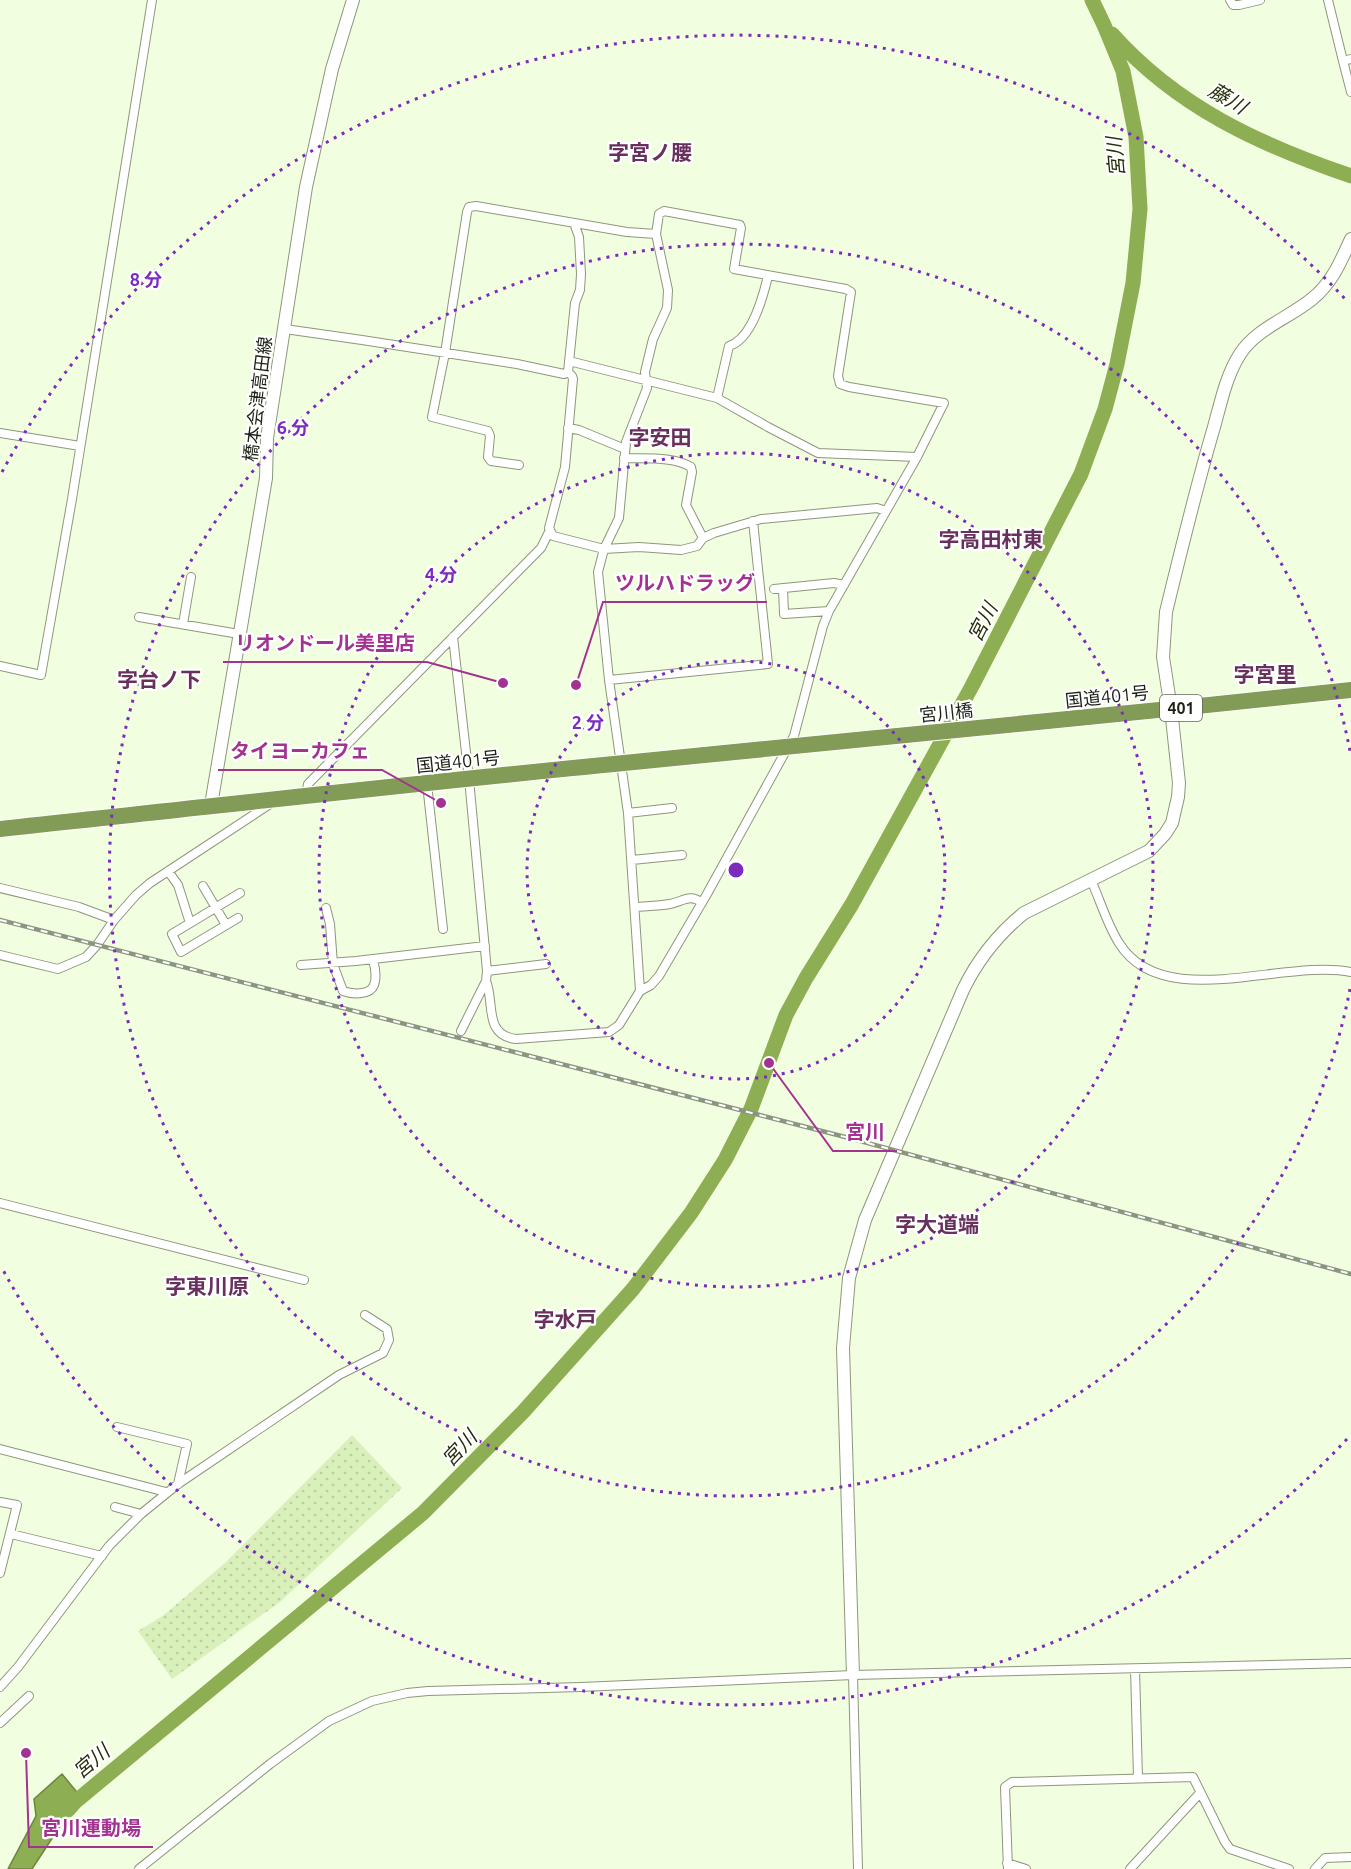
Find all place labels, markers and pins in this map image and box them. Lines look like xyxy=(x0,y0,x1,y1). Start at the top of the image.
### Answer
callout: ツルハドラッグ xyxy=(603,564,767,602)
callout: リオンドール美里店 xyxy=(223,624,427,662)
callout: タイヨーカフェ xyxy=(218,732,382,770)
centre of rings xyxy=(726,860,746,880)
callout: 宮川 xyxy=(833,1113,897,1151)
callout: 宮川運動場 xyxy=(29,1809,153,1847)

